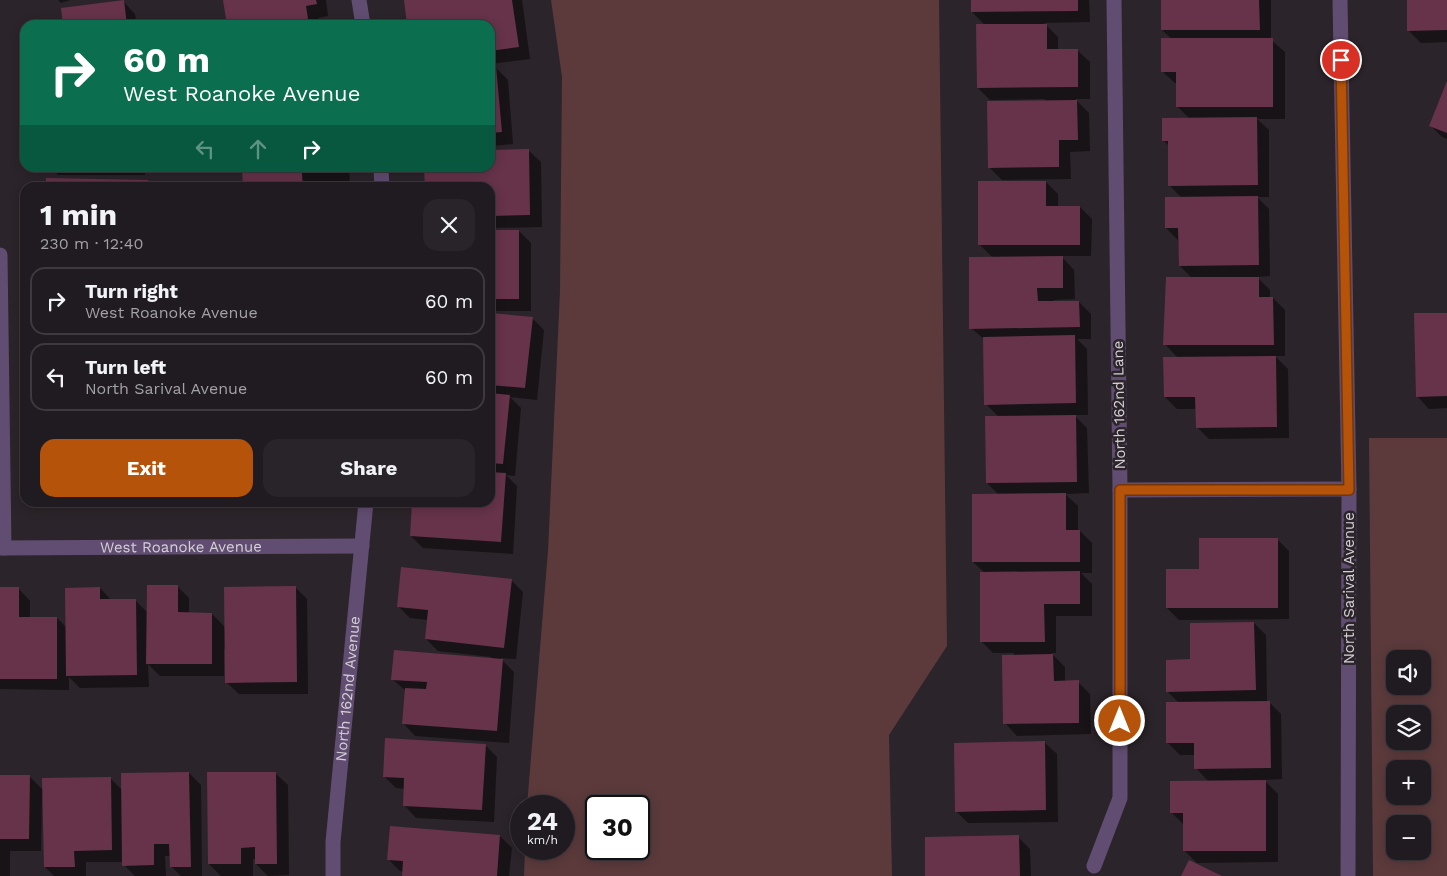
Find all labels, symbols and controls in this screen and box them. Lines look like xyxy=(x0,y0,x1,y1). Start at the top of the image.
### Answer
text: 60 m xyxy=(123,39,210,81)
pin xyxy=(1320,39,1362,81)
icon: right xyxy=(40,40,105,105)
icon: arrive xyxy=(1327,46,1355,74)
text: West Roanoke Avenue xyxy=(123,81,360,106)
icon: left xyxy=(191,135,219,163)
icon: ahead xyxy=(244,135,272,163)
icon: right xyxy=(297,135,325,163)
text: 1 min xyxy=(40,197,117,232)
button: close xyxy=(423,199,475,251)
text: 230 m · 12:40 xyxy=(40,234,144,253)
text: Turn right xyxy=(85,280,178,303)
icon: right xyxy=(42,287,70,315)
text: 60 m xyxy=(425,290,473,313)
text: West Roanoke Avenue xyxy=(85,303,258,322)
street label: North 162nd Lane xyxy=(1109,340,1129,470)
text: Turn left xyxy=(85,356,166,379)
icon: left xyxy=(42,363,70,391)
text: 60 m xyxy=(425,366,473,389)
text: North Sarival Avenue xyxy=(85,379,247,398)
button: Exit xyxy=(40,439,253,497)
button: Share xyxy=(263,439,475,497)
street label: North Sarival Avenue xyxy=(1340,512,1358,664)
street label: West Roanoke Avenue xyxy=(100,538,262,556)
street label: North 162nd Avenue xyxy=(332,615,364,762)
map controls xyxy=(1386,650,1431,860)
button: sound xyxy=(1386,650,1431,695)
position arrow xyxy=(1093,694,1145,746)
button: layers xyxy=(1386,705,1431,750)
button: + xyxy=(1386,760,1431,805)
speed limit sign: 30 xyxy=(585,795,650,860)
text: 24 xyxy=(527,807,558,836)
button: − xyxy=(1386,815,1431,860)
text: km/h xyxy=(527,833,558,847)

